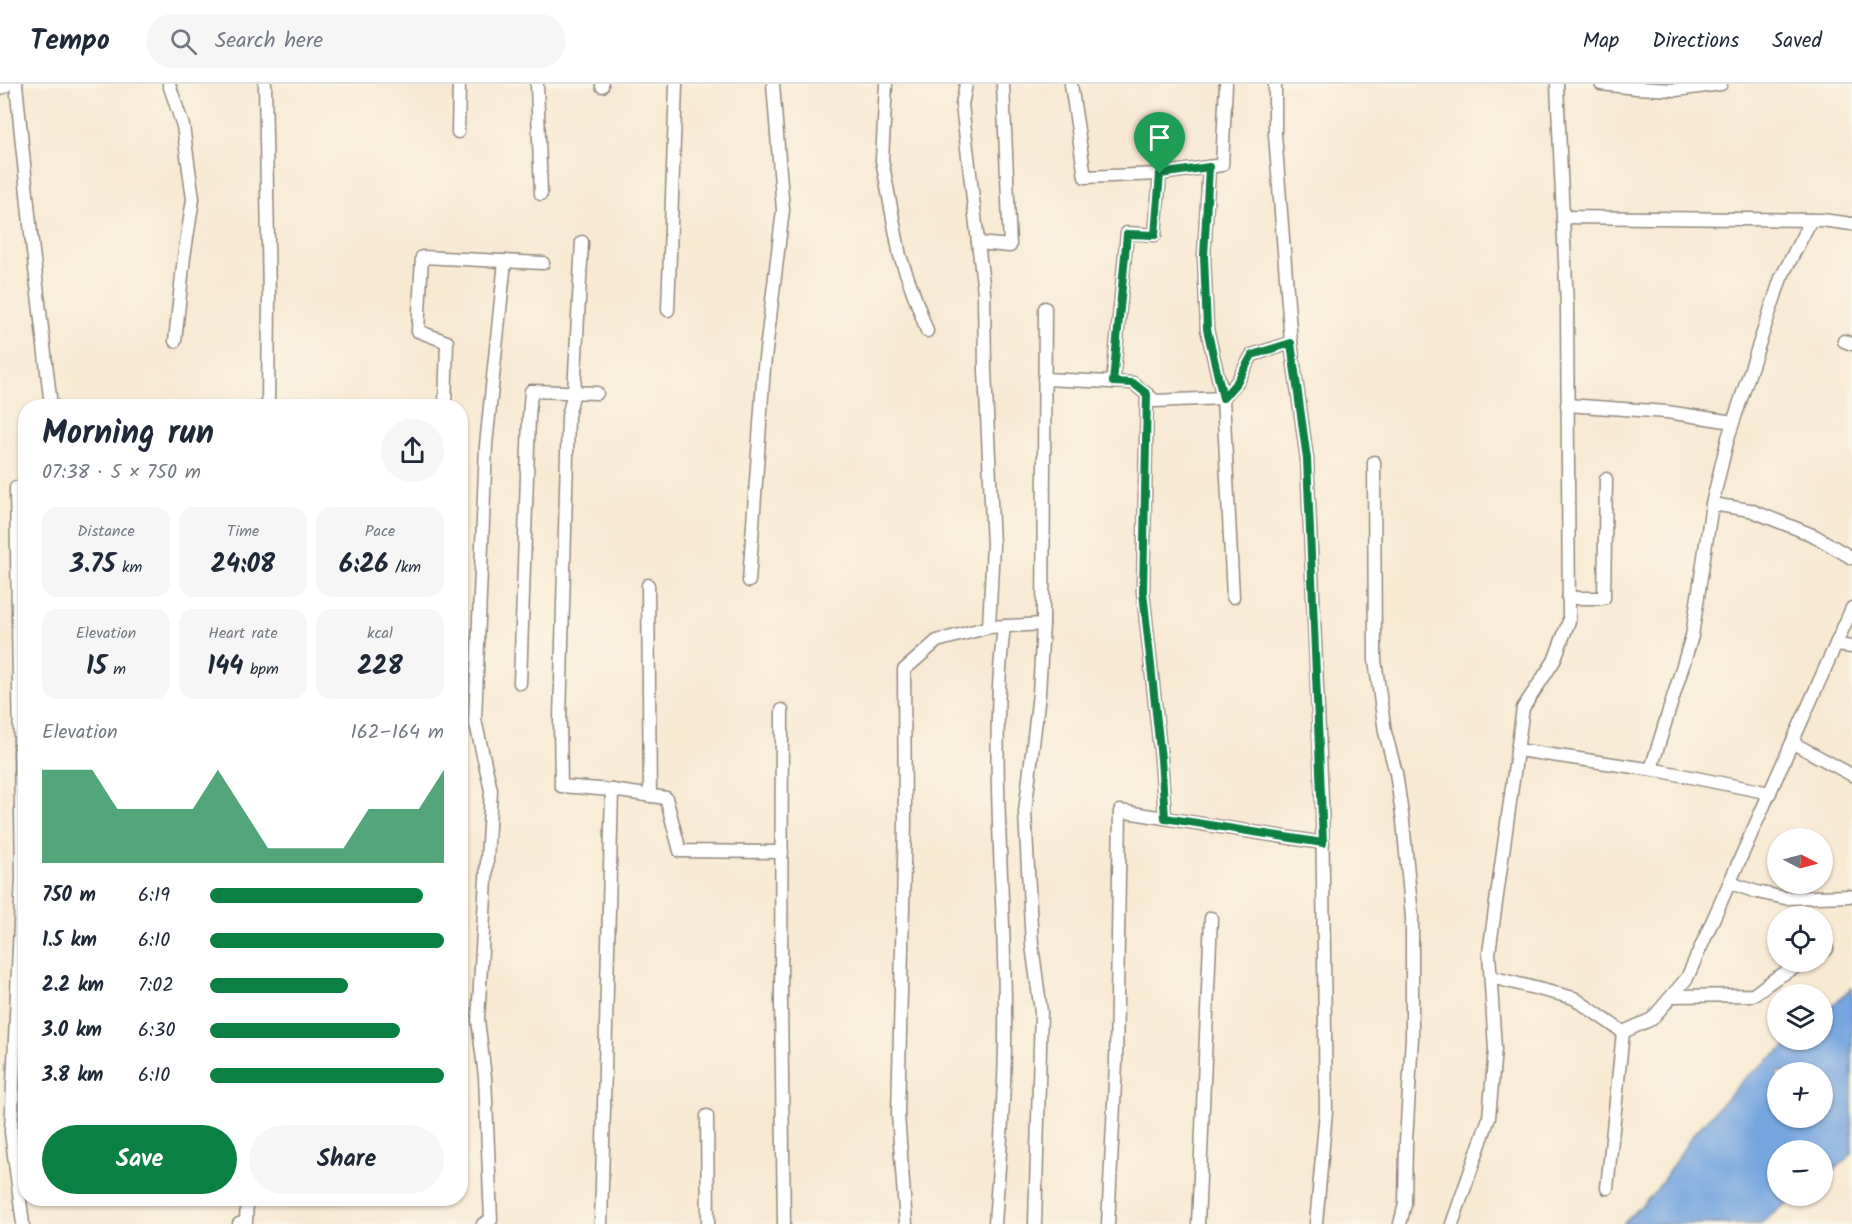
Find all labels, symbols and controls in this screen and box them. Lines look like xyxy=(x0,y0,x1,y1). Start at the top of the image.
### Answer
search box xyxy=(146,14,566,68)
text: Tempo xyxy=(30,19,110,64)
text: Search here xyxy=(215,24,323,59)
icon: search xyxy=(167,25,200,58)
text: Map xyxy=(1583,25,1619,58)
text: Directions xyxy=(1652,25,1739,58)
text: Saved xyxy=(1772,25,1822,58)
pin xyxy=(1134,112,1185,174)
icon: arrive xyxy=(1143,121,1176,154)
text: Morning run xyxy=(42,408,214,461)
button: share xyxy=(381,419,444,482)
text: 07:38 · 5 × 750 m xyxy=(42,457,201,489)
text: Distance xyxy=(77,519,135,544)
text: Time xyxy=(227,519,259,544)
text: Pace xyxy=(365,519,395,544)
text: 3.75 xyxy=(70,544,116,586)
text: 24:08 xyxy=(211,544,275,586)
text: 6:26 xyxy=(339,544,389,586)
text: km xyxy=(116,555,142,580)
text: /km xyxy=(389,555,421,580)
text: Elevation xyxy=(76,621,136,646)
text: Heart rate xyxy=(208,621,278,646)
text: kcal xyxy=(367,621,393,646)
text: 15 xyxy=(86,646,107,688)
text: 144 xyxy=(207,646,244,688)
text: 228 xyxy=(357,646,403,688)
text: m xyxy=(107,657,126,682)
text: bpm xyxy=(244,657,279,682)
text: Elevation xyxy=(42,717,118,749)
text: 162–164 m xyxy=(350,717,444,749)
north arrow xyxy=(1767,828,1833,894)
map controls xyxy=(1767,828,1833,1206)
text: 750 m xyxy=(42,880,96,912)
text: 6:19 xyxy=(138,880,170,912)
button: locate xyxy=(1767,906,1833,972)
text: 1.5 km xyxy=(42,925,97,957)
text: 6:10 xyxy=(138,925,170,957)
text: 2.2 km xyxy=(42,970,104,1002)
text: 7:02 xyxy=(138,970,174,1002)
button: layers xyxy=(1767,984,1833,1050)
text: 3.0 km xyxy=(42,1015,102,1047)
text: 6:30 xyxy=(138,1015,175,1047)
text: 3.8 km xyxy=(42,1060,103,1092)
text: 6:10 xyxy=(138,1060,170,1092)
button: + xyxy=(1767,1062,1833,1128)
button: Save xyxy=(42,1125,237,1194)
button: Share xyxy=(249,1125,444,1194)
button: − xyxy=(1767,1140,1833,1206)

